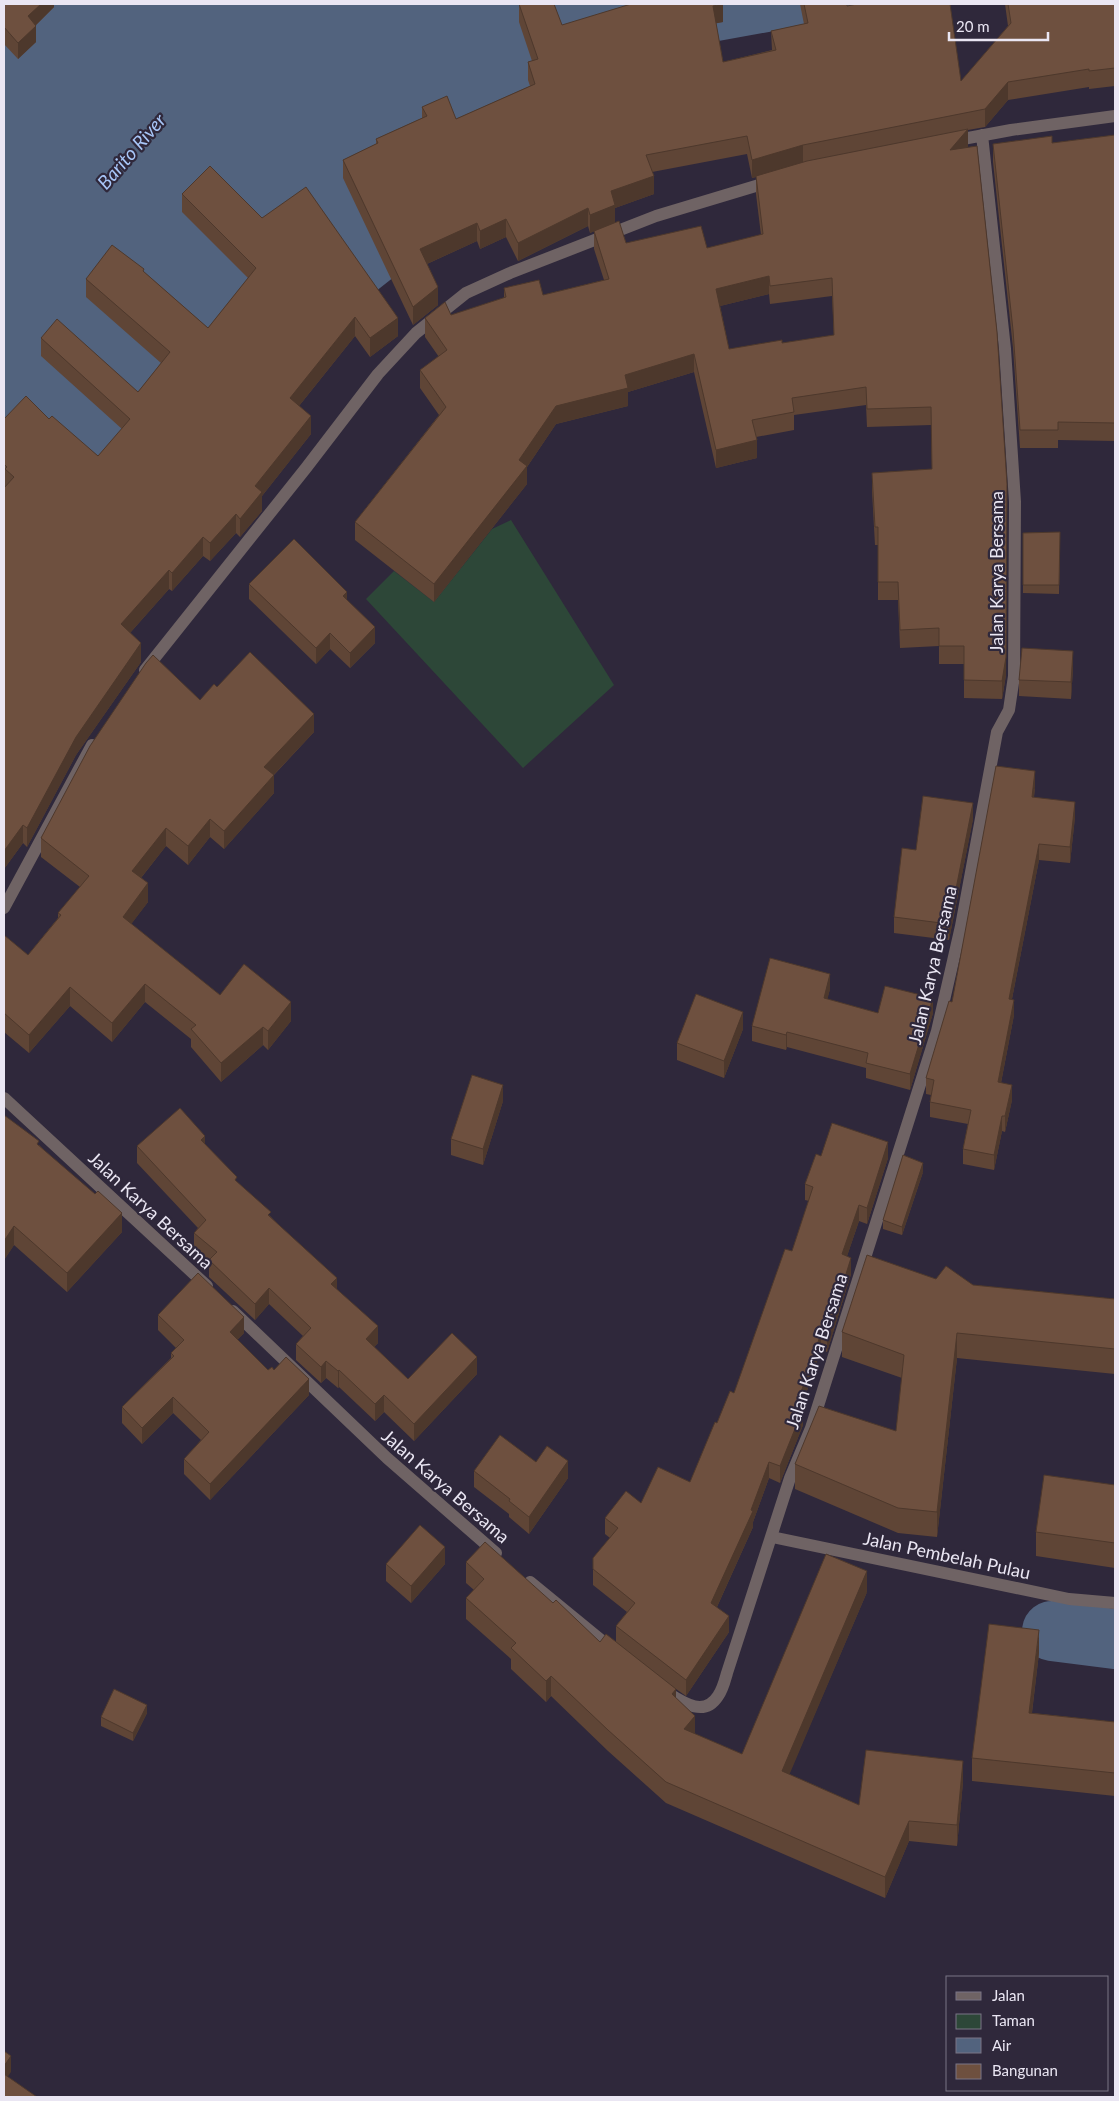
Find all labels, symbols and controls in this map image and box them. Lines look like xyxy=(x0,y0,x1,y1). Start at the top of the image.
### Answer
scale bar xyxy=(949,10,1048,42)
text: 20 m xyxy=(956,17,990,35)
water label: Barito River xyxy=(92,108,170,193)
street label: Jalan Karya Bersama xyxy=(985,491,1007,653)
street label: Jalan Karya Bersama xyxy=(903,884,961,1046)
street label: Jalan Karya Bersama xyxy=(84,1147,218,1273)
street label: Jalan Karya Bersama xyxy=(780,1271,852,1431)
street label: Jalan Karya Bersama xyxy=(378,1425,514,1547)
street label: Jalan Pembelah Pulau xyxy=(862,1527,1032,1583)
legend xyxy=(946,1976,1109,2091)
text: Jalan xyxy=(992,1986,1025,2004)
text: Taman xyxy=(992,2011,1035,2029)
text: Air xyxy=(992,2036,1012,2054)
text: Bangunan xyxy=(992,2061,1058,2079)

